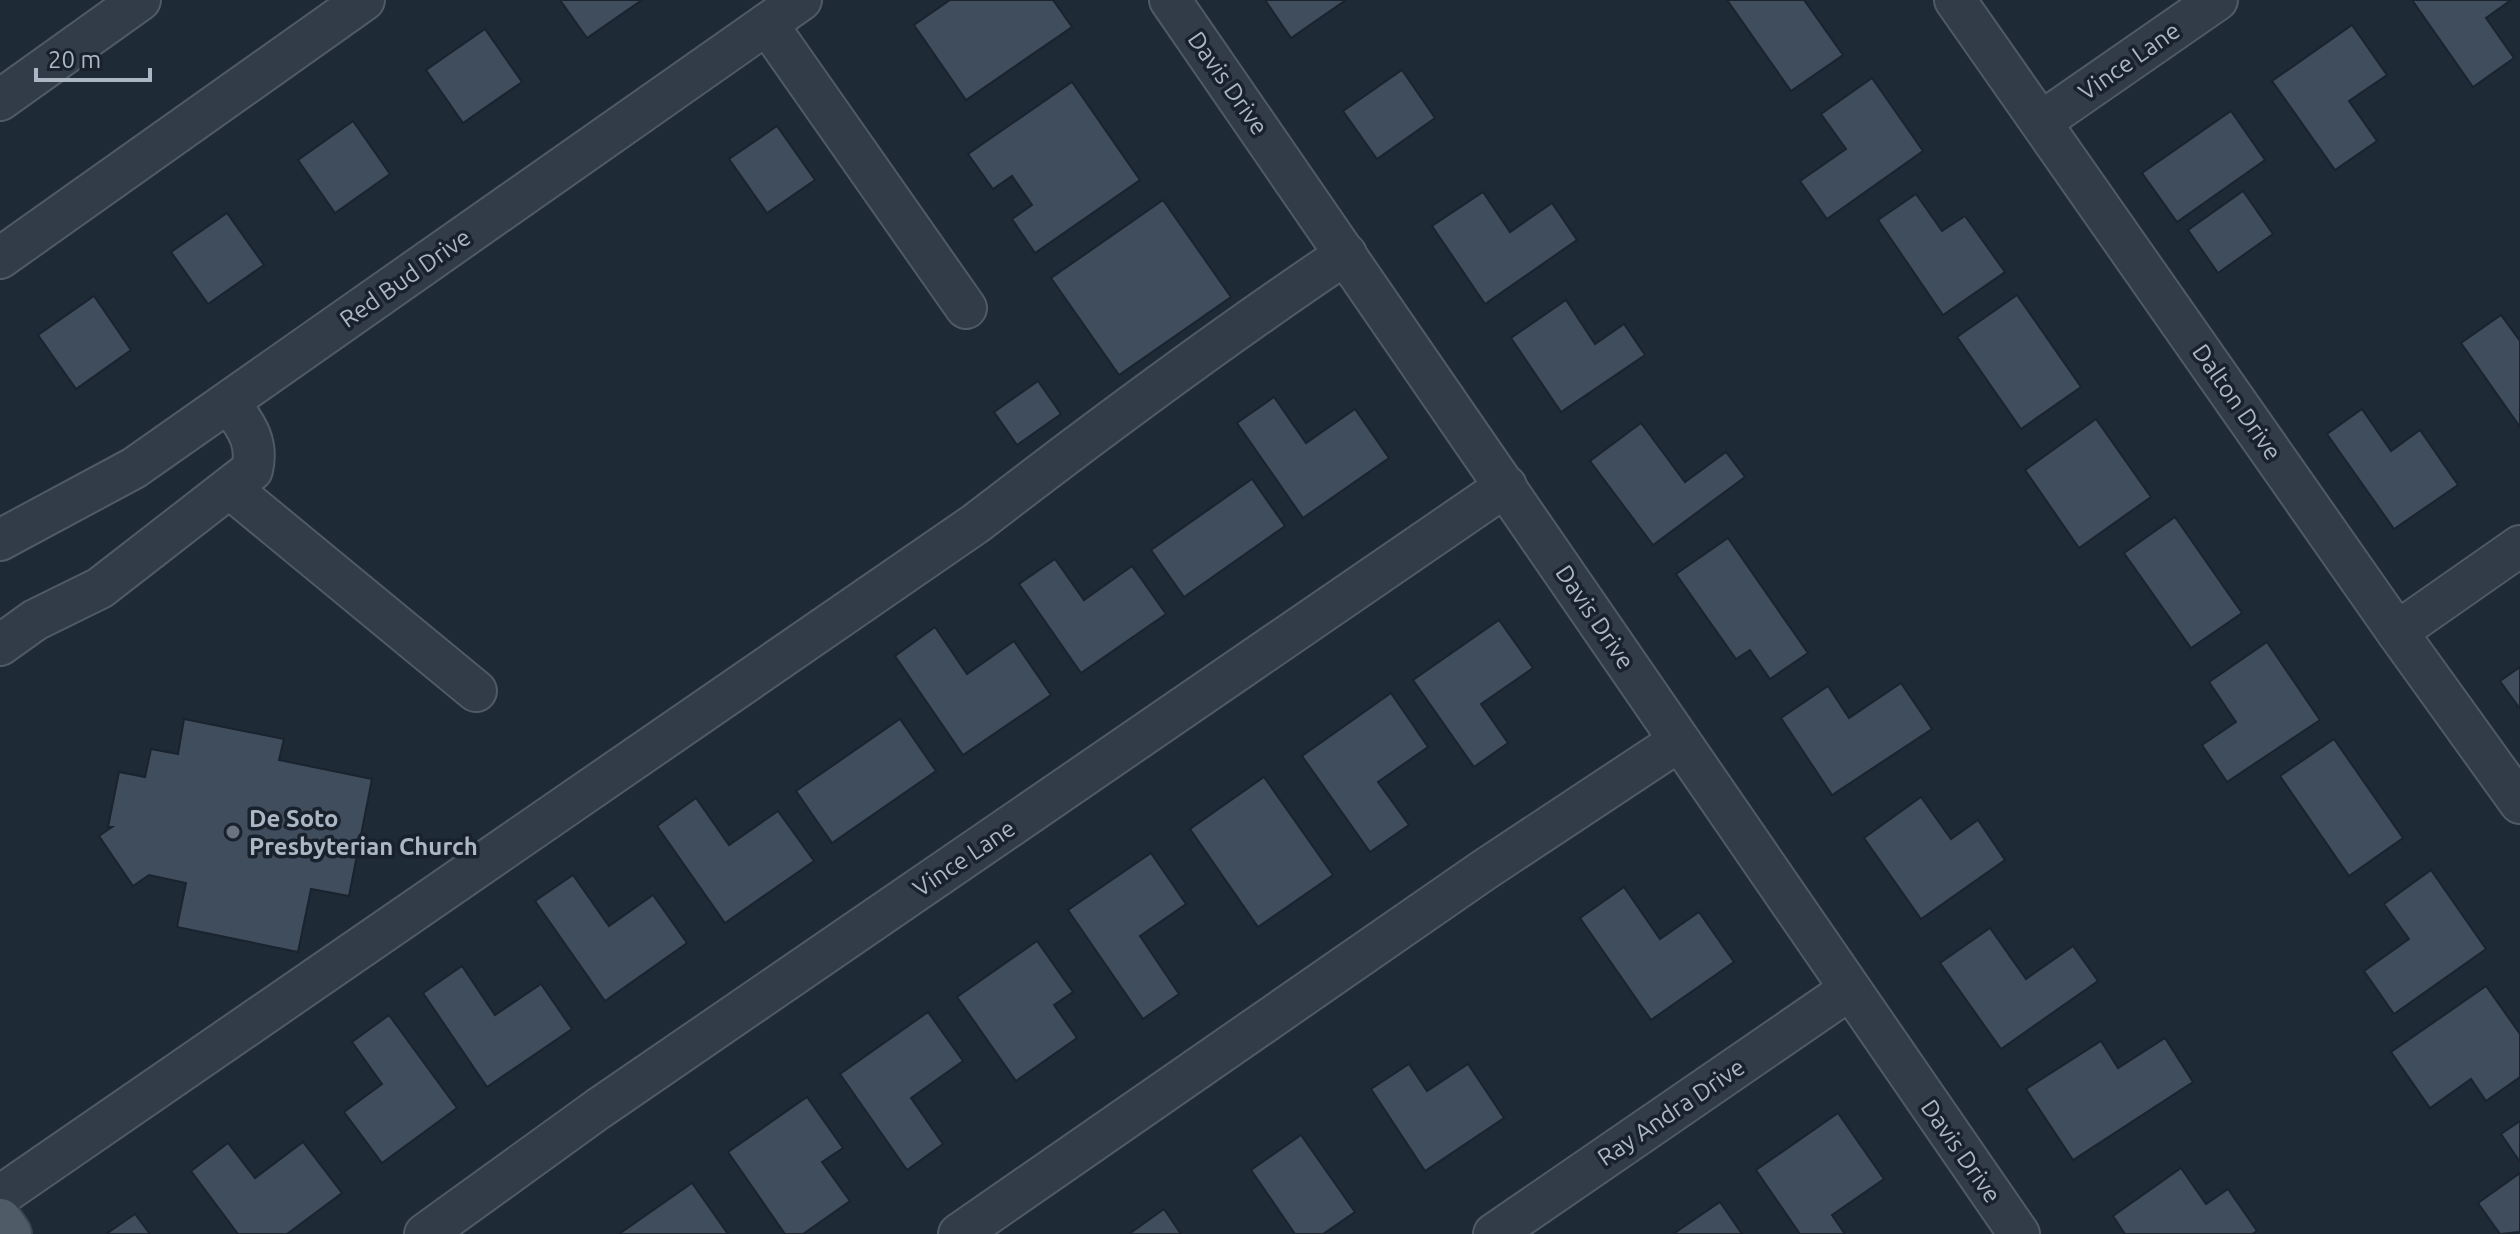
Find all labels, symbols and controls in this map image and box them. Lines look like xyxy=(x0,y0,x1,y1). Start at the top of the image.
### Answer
street label: Vince Lane xyxy=(2073,16,2185,106)
street label: Davis Drive xyxy=(1183,26,1273,140)
scale bar xyxy=(36,32,150,82)
text: 20 m xyxy=(48,46,101,73)
street label: Red Bud Drive xyxy=(335,223,475,333)
street label: Dalton Drive xyxy=(2187,339,2287,465)
street label: Davis Drive xyxy=(1550,560,1640,674)
place label: De Soto Presbyterian Church xyxy=(249,805,478,860)
street label: Vince Lane xyxy=(908,814,1020,902)
marker: De Soto Presbyterian Church xyxy=(224,823,242,841)
street label: Ray Andra Drive xyxy=(1592,1053,1750,1171)
street label: Davis Drive xyxy=(1916,1094,2006,1208)

